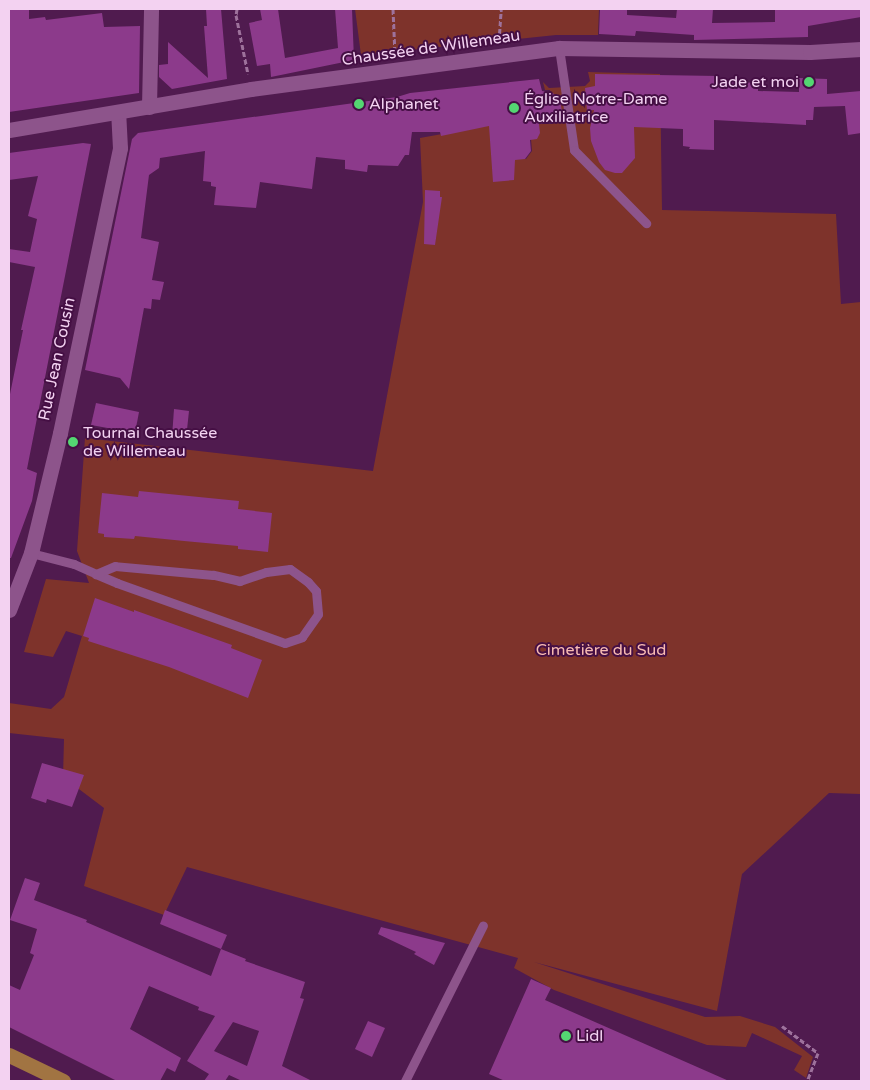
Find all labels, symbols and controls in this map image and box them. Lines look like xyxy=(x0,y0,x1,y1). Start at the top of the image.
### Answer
street label: Chaussée de Willemeau xyxy=(341,26,521,70)
place label: Jade et moi xyxy=(712,72,799,92)
marker: Jade et moi xyxy=(803,76,815,88)
place label: Église Notre-Dame Auxiliatrice xyxy=(524,89,667,127)
place label: Alphanet xyxy=(369,94,439,114)
marker: Alphanet xyxy=(353,98,365,110)
marker: Église Notre-Dame Auxiliatrice xyxy=(508,102,520,114)
street label: Rue Jean Cousin xyxy=(35,296,79,422)
place label: Tournai Chaussée de Willemeau xyxy=(83,423,217,461)
marker: Tournai Chaussée de Willemeau xyxy=(67,436,79,448)
park label: Cimetière du Sud xyxy=(536,640,666,660)
place label: Lidl xyxy=(576,1026,603,1046)
marker: Lidl xyxy=(560,1030,572,1042)

